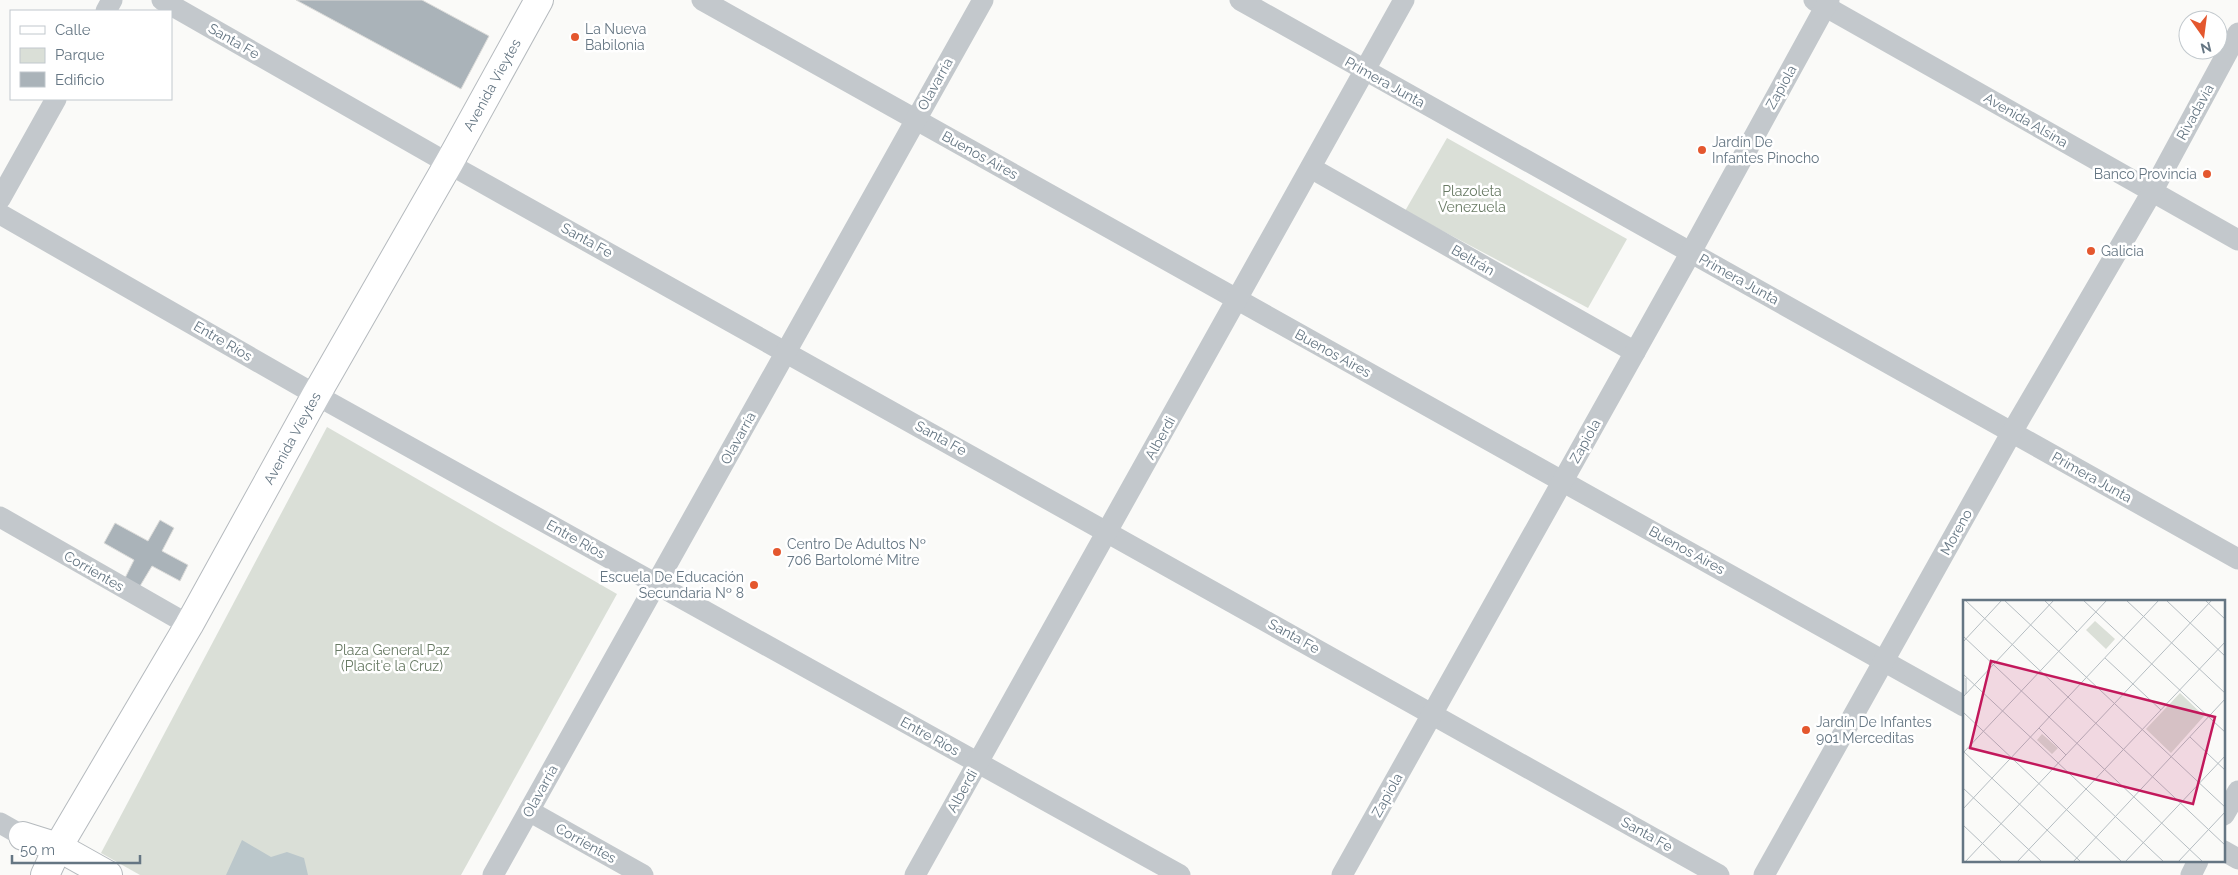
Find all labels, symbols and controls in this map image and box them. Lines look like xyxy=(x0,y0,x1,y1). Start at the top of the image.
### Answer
legend xyxy=(10,10,172,100)
north arrow xyxy=(2178,10,2228,60)
street label: Santa Fe xyxy=(206,20,262,62)
text: Calle xyxy=(55,21,91,39)
place label: La Nueva Babilonia xyxy=(585,21,646,53)
marker: La Nueva Babilonia xyxy=(569,31,581,43)
street label: Avenida Vieytes xyxy=(460,36,524,134)
text: N xyxy=(2199,39,2213,57)
text: Parque xyxy=(55,46,105,64)
street label: Primera Junta xyxy=(1342,53,1428,111)
street label: Olavarría xyxy=(914,55,956,113)
street label: Zapiola xyxy=(1762,62,1800,112)
text: Edificio xyxy=(55,71,105,89)
street label: Rivadavia xyxy=(2173,81,2217,143)
street label: Avenida Alsina xyxy=(1981,90,2071,150)
street label: Buenos Aires xyxy=(939,128,1021,183)
place label: Jardín De Infantes Pinocho xyxy=(1712,134,1819,166)
marker: Jardín De Infantes Pinocho xyxy=(1696,144,1708,156)
place label: Banco Provincia xyxy=(2094,166,2197,182)
marker: Banco Provincia xyxy=(2201,168,2213,180)
park label: Plazoleta Venezuela xyxy=(1438,183,1506,215)
street label: Santa Fe xyxy=(559,219,615,261)
street label: Beltrán xyxy=(1449,241,1497,279)
place label: Galicia xyxy=(2101,243,2144,259)
marker: Galicia xyxy=(2085,245,2097,257)
street label: Primera Junta xyxy=(1696,250,1782,308)
street label: Entre Ríos xyxy=(191,318,255,364)
street label: Buenos Aires xyxy=(1292,326,1374,381)
street label: Avenida Vieytes xyxy=(260,389,324,487)
street label: Olavarría xyxy=(717,409,759,467)
street label: Alberdi xyxy=(1142,414,1178,462)
street label: Zapiola xyxy=(1566,416,1604,466)
street label: Santa Fe xyxy=(913,417,969,459)
street label: Primera Junta xyxy=(2049,448,2135,506)
street label: Moreno xyxy=(1937,506,1975,558)
street label: Entre Ríos xyxy=(544,516,608,562)
street label: Buenos Aires xyxy=(1646,523,1728,578)
place label: Centro De Adultos Nº 706 Bartolomé Mitre xyxy=(787,536,926,568)
marker: Centro De Adultos Nº 706 Bartolomé Mitre xyxy=(771,546,783,558)
street label: Corrientes xyxy=(61,547,127,595)
place label: Escuela De Educación Secundaria Nº 8 xyxy=(600,569,744,601)
marker: Escuela De Educación Secundaria Nº 8 xyxy=(748,579,760,591)
inset map xyxy=(1963,600,2226,862)
street label: Santa Fe xyxy=(1266,615,1322,657)
park label: Plaza General Paz (Placit'e la Cruz) xyxy=(334,642,450,674)
street label: Entre Ríos xyxy=(898,713,962,759)
place label: Jardín De Infantes 901 Merceditas xyxy=(1816,714,1932,746)
marker: Jardín De Infantes 901 Merceditas xyxy=(1800,724,1812,736)
street label: Olavarría xyxy=(519,762,561,820)
street label: Alberdi xyxy=(944,767,980,815)
street label: Zapiola xyxy=(1368,770,1406,820)
street label: Santa Fe xyxy=(1619,813,1675,855)
street label: Corrientes xyxy=(553,820,619,866)
scale bar xyxy=(12,832,140,864)
text: 50 m xyxy=(20,841,55,859)

